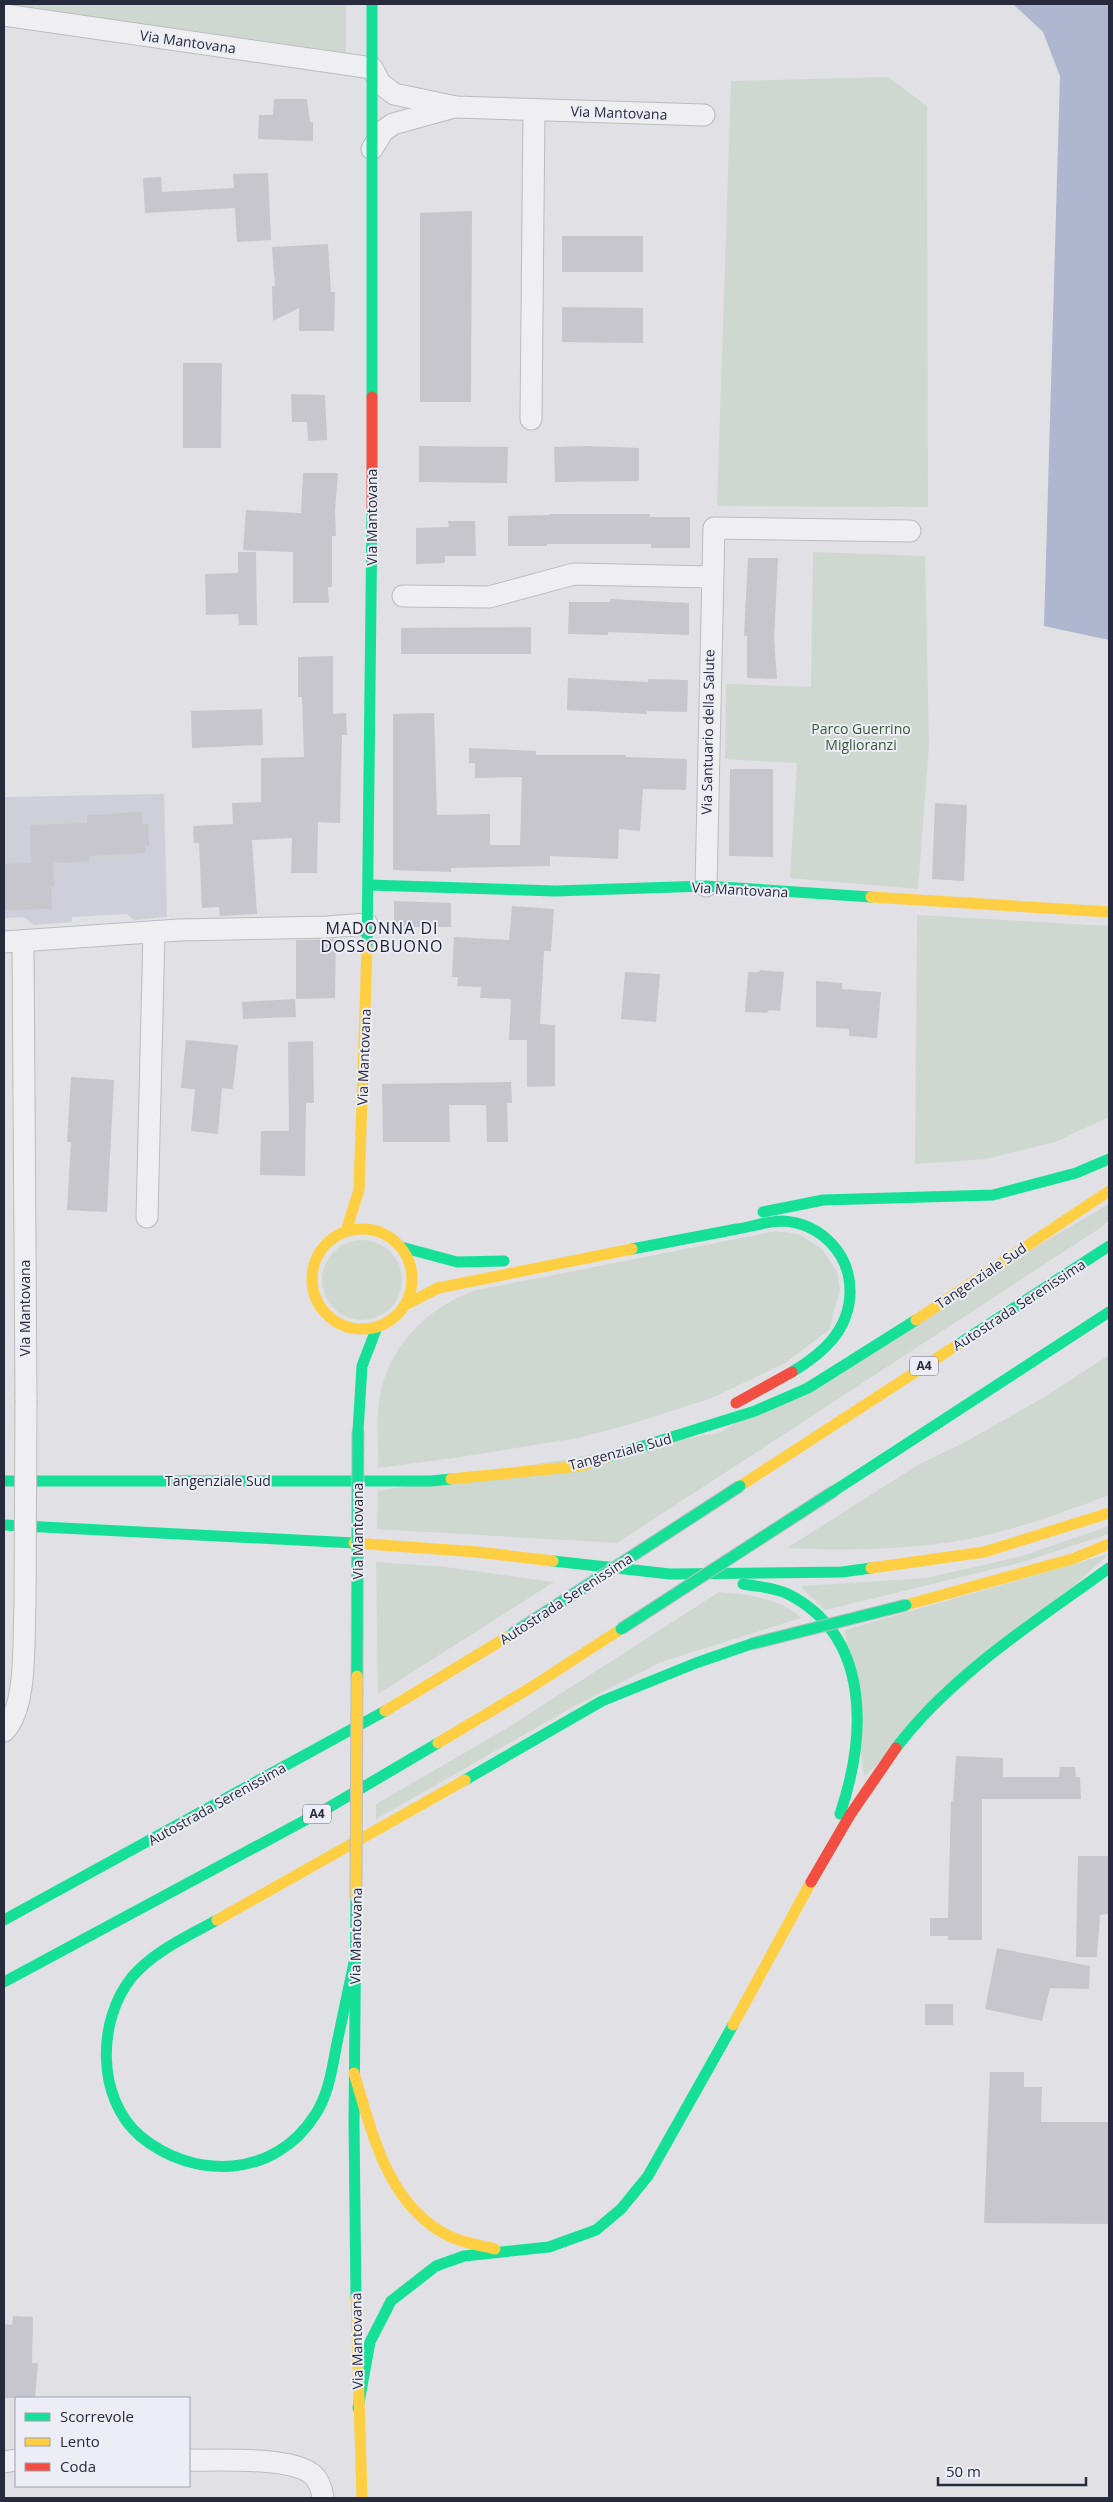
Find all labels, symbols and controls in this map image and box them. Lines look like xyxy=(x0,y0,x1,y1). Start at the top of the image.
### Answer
street label: Via Mantovana xyxy=(139,25,237,58)
street label: Via Mantovana xyxy=(570,101,668,124)
street label: Via Mantovana xyxy=(362,469,381,565)
street label: Via Santuario della Salute xyxy=(697,649,718,815)
park label: Parco Guerrino Miglioranzi xyxy=(811,719,911,754)
street label: Via Mantovana xyxy=(691,877,789,902)
district label: MADONNA DI DOSSOBUONO xyxy=(321,917,443,957)
street label: Via Mantovana xyxy=(352,1008,375,1106)
street label: Tangenziale Sud xyxy=(932,1238,1030,1313)
street label: Autostrada Serenissima xyxy=(949,1254,1089,1355)
street label: Via Mantovana xyxy=(15,1260,34,1356)
road number: A4 xyxy=(910,1356,938,1375)
street label: Tangenziale Sud xyxy=(566,1429,673,1474)
street label: Tangenziale Sud xyxy=(165,1471,271,1490)
street label: Via Mantovana xyxy=(348,1483,367,1579)
street label: Autostrada Serenissima xyxy=(496,1548,636,1649)
street label: Autostrada Serenissima xyxy=(144,1758,289,1849)
road number: A4 xyxy=(303,1805,331,1824)
street label: Via Mantovana xyxy=(345,1887,366,1985)
street label: Via Mantovana xyxy=(346,2292,367,2390)
legend xyxy=(15,2397,190,2487)
text: Scorrevole xyxy=(60,2406,134,2426)
text: Lento xyxy=(60,2431,100,2451)
scale bar xyxy=(938,2454,1086,2486)
text: Coda xyxy=(60,2456,96,2476)
text: 50 m xyxy=(946,2461,981,2481)

